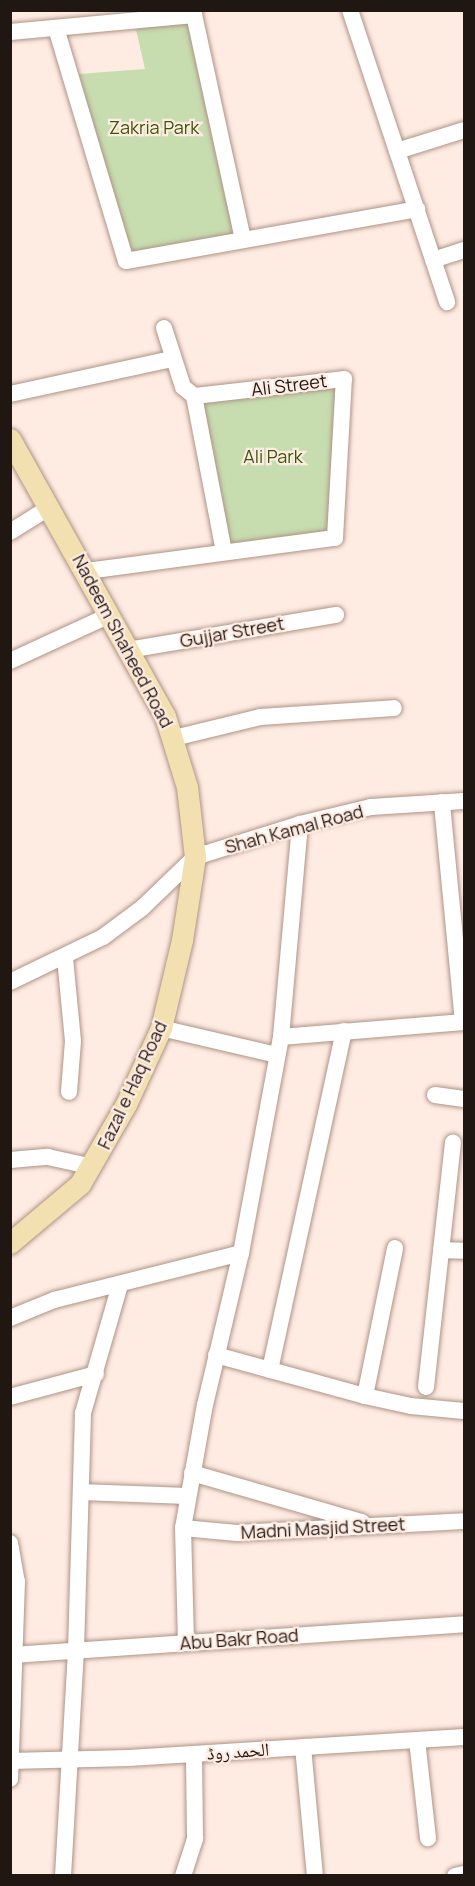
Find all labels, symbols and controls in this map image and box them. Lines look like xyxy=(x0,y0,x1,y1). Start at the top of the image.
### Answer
park label: Zakria Park xyxy=(109,116,199,138)
street label: Ali Street xyxy=(250,370,328,400)
park label: Ali Park xyxy=(243,445,303,467)
street label: Nadeem Shaheed Road xyxy=(68,551,178,731)
street label: Gujjar Street xyxy=(178,612,286,652)
street label: Shah Kamal Road xyxy=(222,800,366,858)
street label: Fazal e Haq Road xyxy=(93,1018,171,1152)
street label: Madni Masjid Street xyxy=(240,1513,406,1543)
street label: Abu Bakr Road xyxy=(179,1624,299,1654)
street label: الحمد روڈ xyxy=(206,1738,270,1764)

